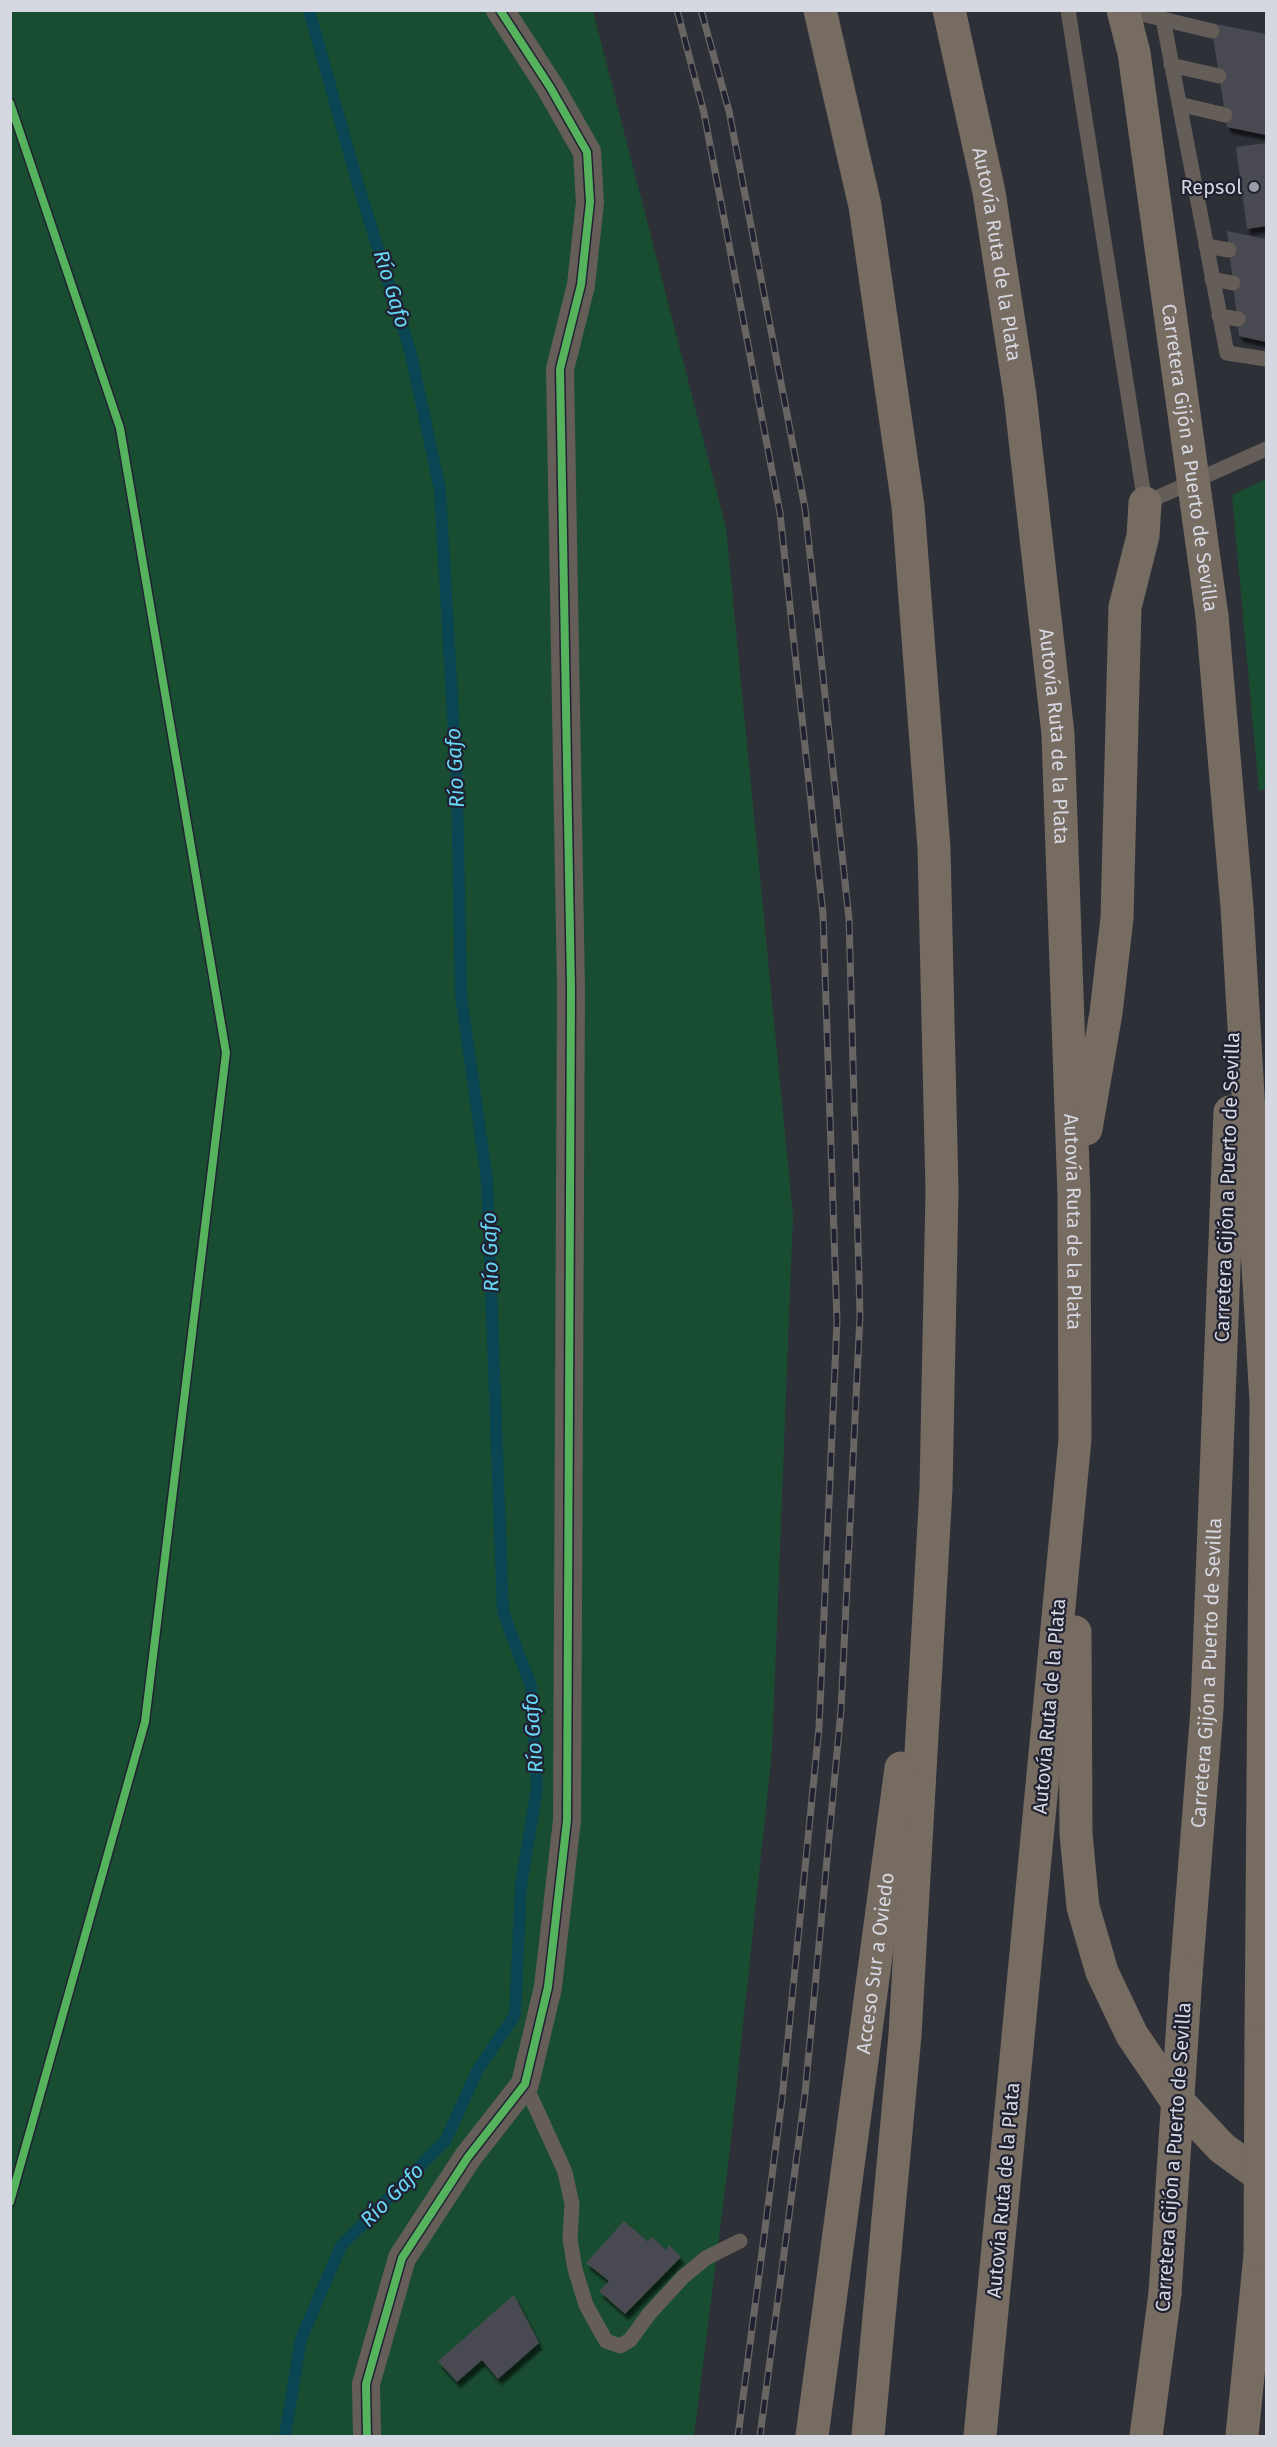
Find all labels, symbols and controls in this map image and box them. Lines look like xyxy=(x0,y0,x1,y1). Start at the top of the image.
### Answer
street label: Autovía Ruta de la Plata xyxy=(967,145,1027,363)
place label: Repsol xyxy=(1181,175,1242,199)
marker: Repsol xyxy=(1247,180,1261,194)
water label: Río Gafo xyxy=(368,247,416,331)
street label: Carretera Gijón a Puerto de Sevilla xyxy=(1157,302,1223,613)
street label: Autovía Ruta de la Plata xyxy=(1034,627,1074,845)
water label: Río Gafo xyxy=(440,727,470,809)
street label: Carretera Gijón a Puerto de Sevilla xyxy=(1210,1031,1244,1343)
street label: Autovía Ruta de la Plata xyxy=(1059,1113,1087,1330)
water label: Río Gafo xyxy=(476,1212,504,1292)
street label: Carretera Gijón a Puerto de Sevilla xyxy=(1186,1517,1226,1829)
street label: Autovía Ruta de la Plata xyxy=(1028,1597,1070,1815)
water label: Río Gafo xyxy=(517,1692,549,1774)
street label: Acceso Sur a Oviedo xyxy=(851,1871,899,2055)
street label: Carretera Gijón a Puerto de Sevilla xyxy=(1150,2001,1196,2313)
street label: Autovía Ruta de la Plata xyxy=(982,2081,1024,2299)
water label: Río Gafo xyxy=(355,2158,429,2232)

